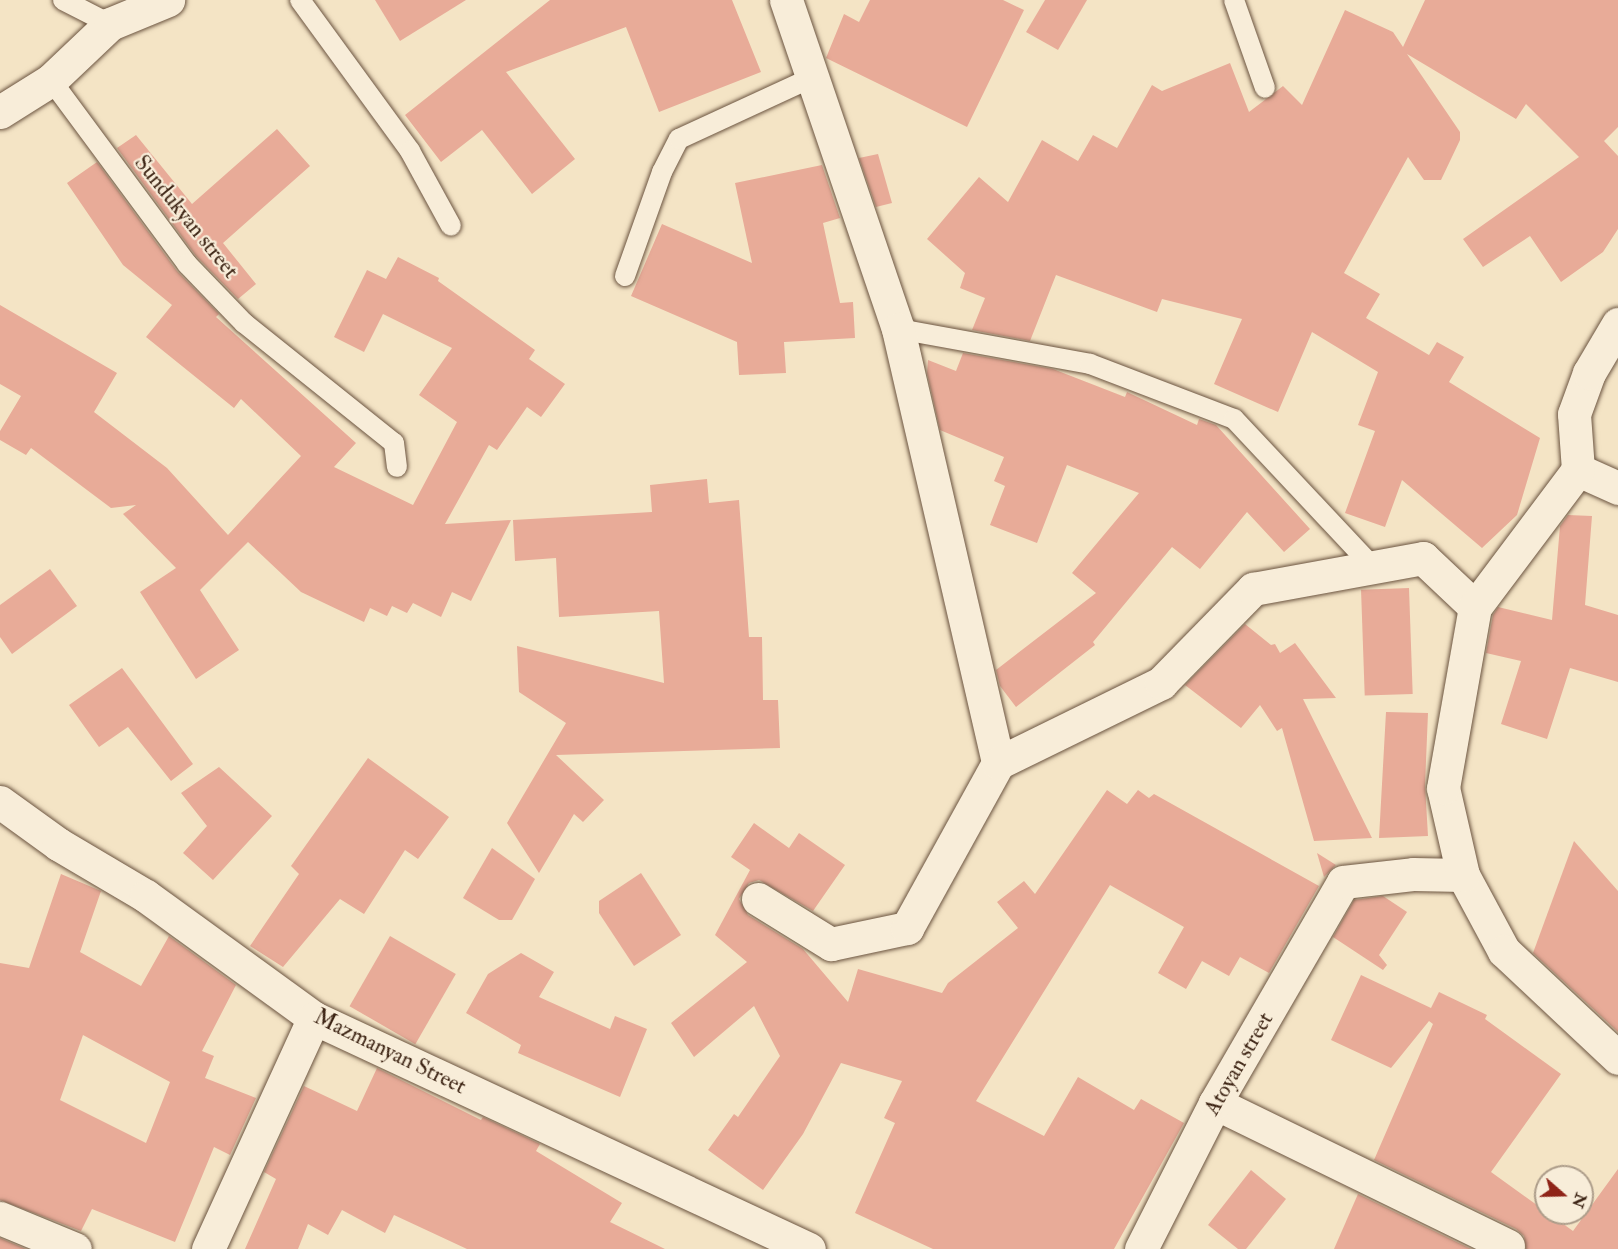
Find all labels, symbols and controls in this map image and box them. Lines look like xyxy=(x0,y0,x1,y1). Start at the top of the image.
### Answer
street label: Sundukyan street xyxy=(128,150,244,284)
street label: Mazmanyan Street xyxy=(310,1004,470,1100)
street label: Atoyan street xyxy=(1199,1008,1279,1120)
north arrow xyxy=(1534,1165,1594,1225)
text: N xyxy=(1567,1190,1591,1211)

